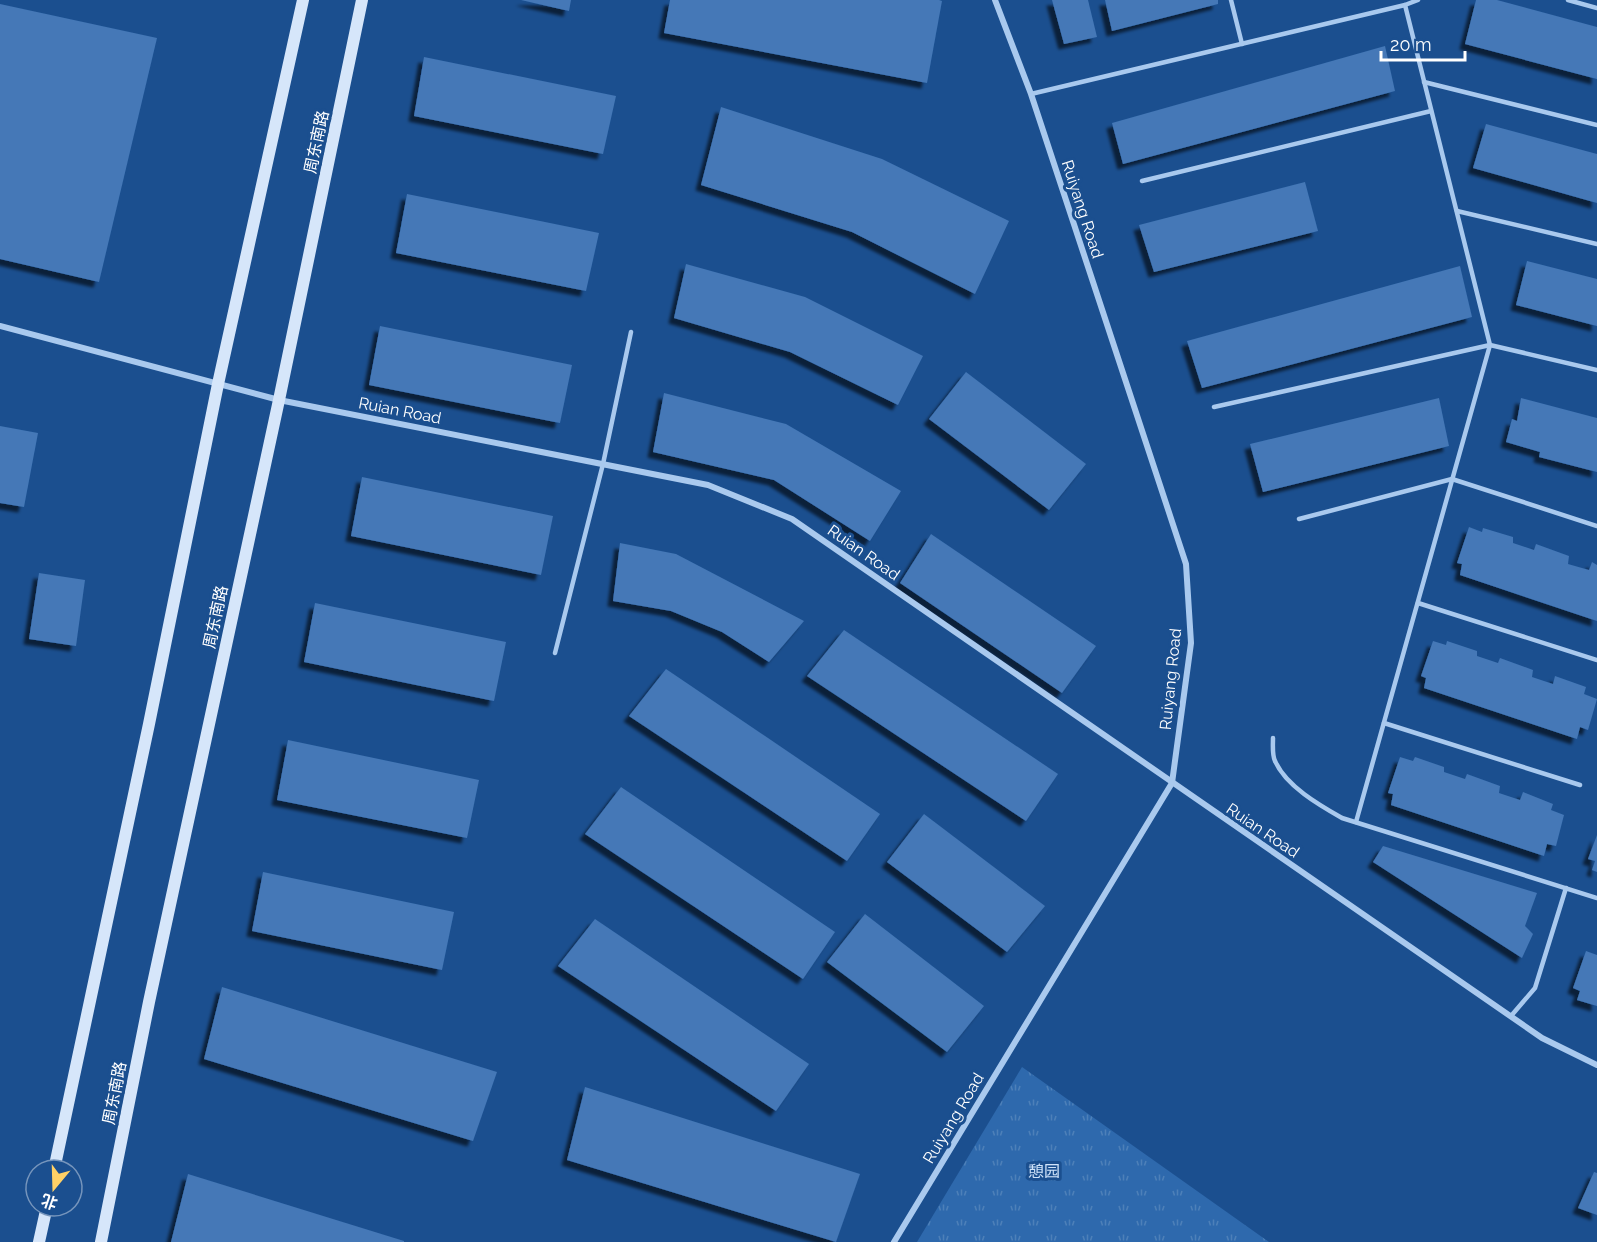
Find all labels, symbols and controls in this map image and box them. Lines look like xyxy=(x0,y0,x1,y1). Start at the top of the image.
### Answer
scale bar xyxy=(1381,24,1465,62)
text: 20 m xyxy=(1390,34,1432,55)
street label: 周东南路 xyxy=(301,109,332,175)
street label: Ruiyang Road xyxy=(1058,158,1107,261)
street label: Ruian Road xyxy=(357,393,443,428)
street label: Ruian Road xyxy=(824,521,904,584)
street label: 周东南路 xyxy=(200,584,231,650)
street label: Ruiyang Road xyxy=(1156,627,1185,731)
street label: Ruian Road xyxy=(1223,799,1303,862)
street label: 周东南路 xyxy=(99,1060,130,1126)
street label: Ruiyang Road xyxy=(919,1070,988,1167)
north arrow xyxy=(24,1158,84,1218)
park label: 憩园 xyxy=(1028,1162,1060,1181)
text: 北 xyxy=(39,1190,60,1213)

